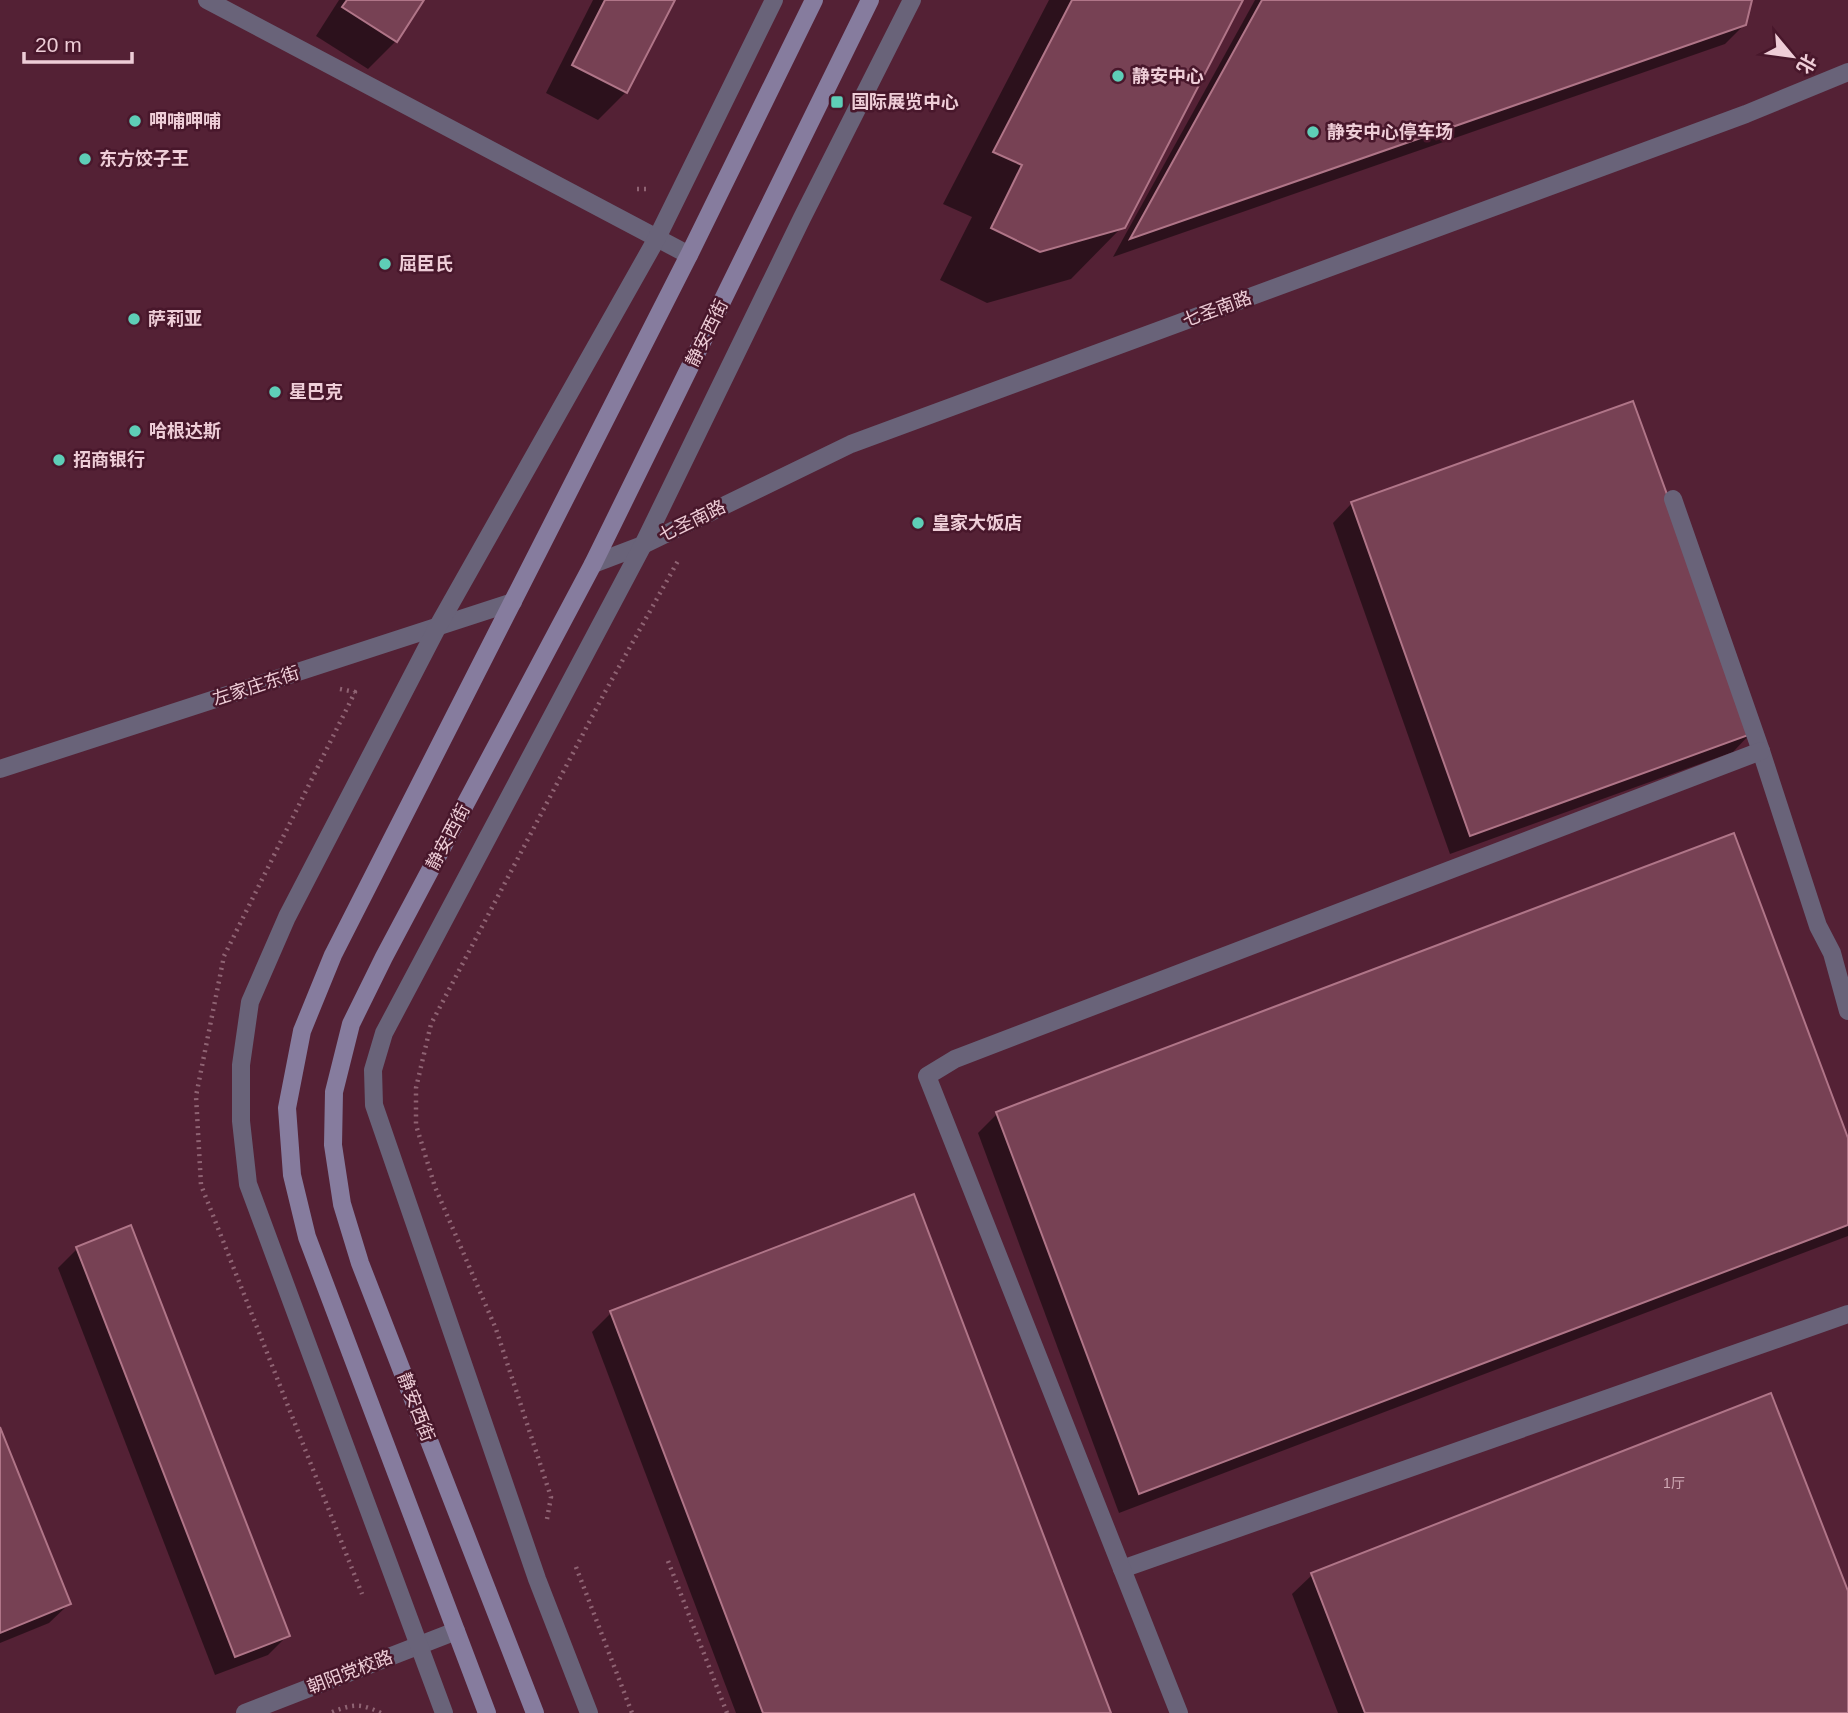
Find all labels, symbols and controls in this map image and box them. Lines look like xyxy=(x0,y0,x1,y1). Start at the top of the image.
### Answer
scale bar xyxy=(24,21,133,65)
north arrow xyxy=(1757,21,1827,91)
text: 20 m xyxy=(35,33,82,56)
text: 北 xyxy=(1793,51,1820,77)
place label: 静安中心 xyxy=(1132,66,1204,86)
marker: 静安中心 xyxy=(1110,68,1126,84)
place label: 国际展览中心 xyxy=(851,92,959,112)
marker: 国际展览中心 xyxy=(829,94,845,110)
place label: 呷哺呷哺 xyxy=(149,111,221,131)
marker: 呷哺呷哺 xyxy=(127,113,143,129)
place label: 静安中心停车场 xyxy=(1327,122,1453,142)
marker: 静安中心停车场 xyxy=(1305,124,1321,140)
place label: 东方饺子王 xyxy=(99,149,189,169)
marker: 东方饺子王 xyxy=(77,151,93,167)
place label: 屈臣氏 xyxy=(399,254,453,274)
marker: 屈臣氏 xyxy=(377,256,393,272)
street label: 七圣南路 xyxy=(1180,287,1254,331)
street label: 静安西街 xyxy=(682,296,732,370)
place label: 萨莉亚 xyxy=(148,309,202,329)
marker: 萨莉亚 xyxy=(126,311,142,327)
place label: 星巴克 xyxy=(289,382,343,402)
marker: 星巴克 xyxy=(267,384,283,400)
place label: 哈根达斯 xyxy=(149,421,221,441)
marker: 哈根达斯 xyxy=(127,423,143,439)
place label: 招商银行 xyxy=(73,449,145,470)
marker: 招商银行 xyxy=(51,452,67,468)
street label: 七圣南路 xyxy=(655,496,729,546)
place label: 皇家大饭店 xyxy=(932,513,1022,533)
marker: 皇家大饭店 xyxy=(910,515,926,531)
street label: 左家庄东街 xyxy=(210,663,302,709)
street label: 静安西街 xyxy=(422,801,474,873)
street label: 静安西街 xyxy=(394,1370,438,1444)
house number: 1厅 xyxy=(1663,1475,1685,1491)
street label: 朝阳党校路 xyxy=(304,1647,396,1697)

